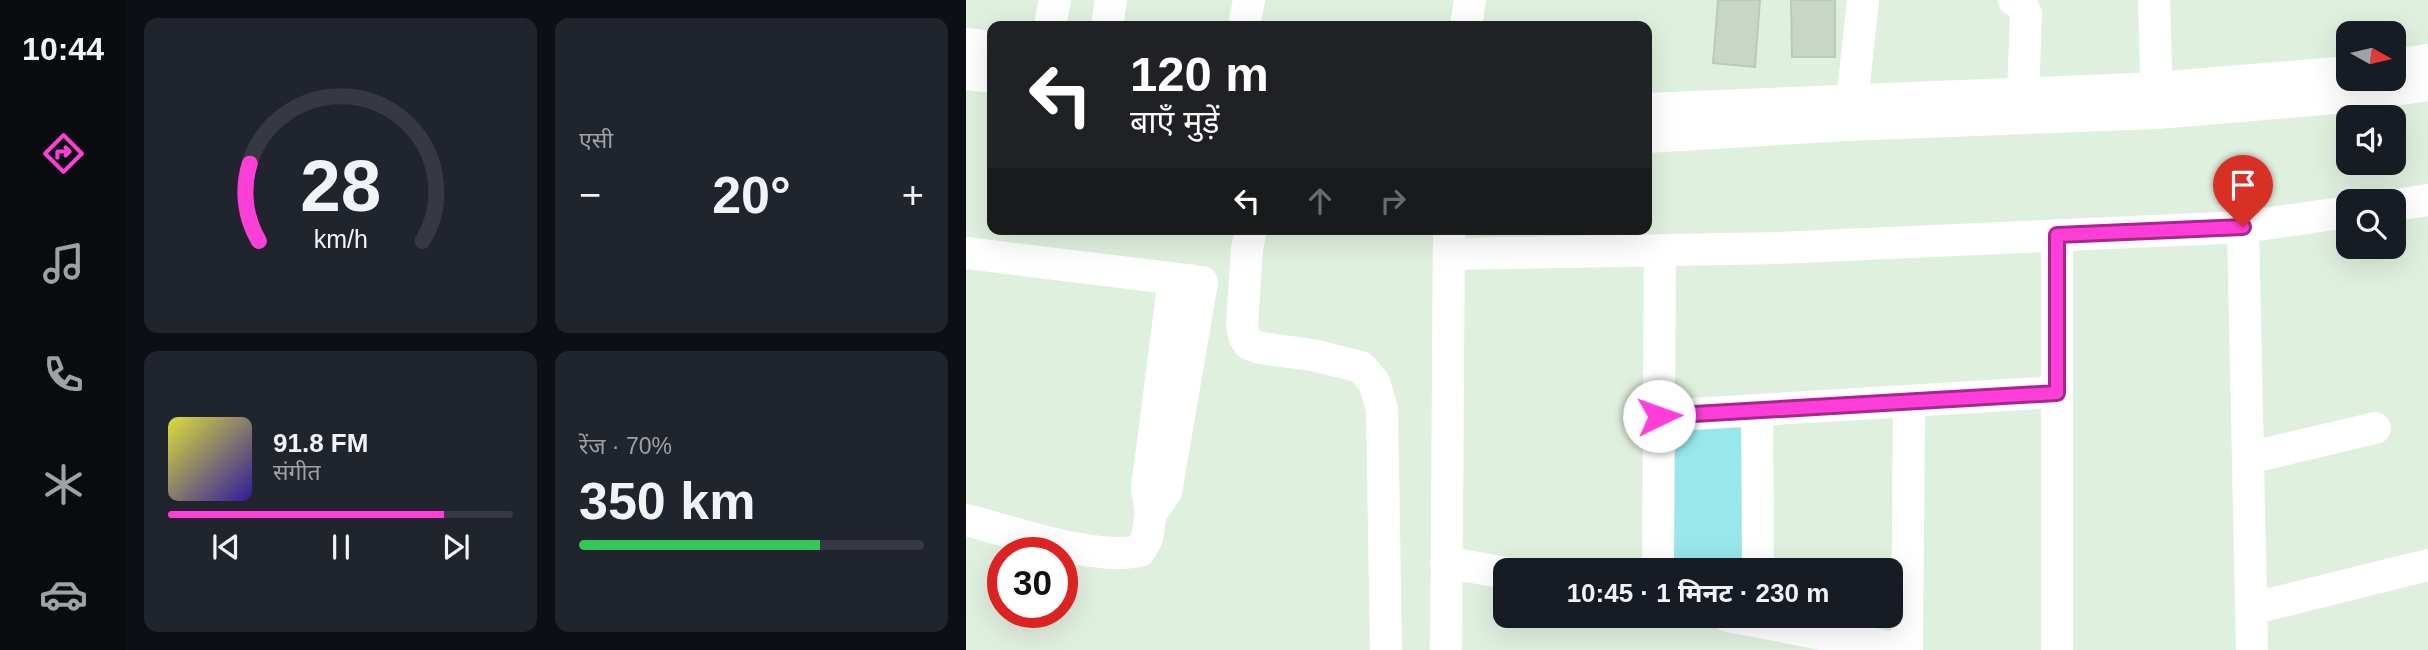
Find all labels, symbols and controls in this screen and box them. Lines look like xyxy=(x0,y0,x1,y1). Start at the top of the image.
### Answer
north arrow xyxy=(2336,21,2406,91)
map controls xyxy=(2336,21,2406,259)
text: 10:44 xyxy=(22,31,104,67)
text: 120 m xyxy=(1130,47,1269,101)
icon: left xyxy=(1015,49,1106,140)
text: बाएँ मुड़ें xyxy=(1130,104,1219,140)
button: sound xyxy=(2336,105,2406,175)
text: एसी xyxy=(579,127,613,153)
icon: directions xyxy=(39,129,88,178)
text: 28 xyxy=(300,146,381,227)
pin xyxy=(2213,155,2273,227)
text: 20° xyxy=(712,166,791,224)
icon: arrive xyxy=(2224,166,2262,204)
text: − xyxy=(579,174,601,216)
text: + xyxy=(902,174,924,216)
icon: left xyxy=(1228,182,1266,220)
icon: ahead xyxy=(1301,182,1339,220)
icon: right xyxy=(1374,182,1412,220)
button: search xyxy=(2336,189,2406,259)
text: km/h xyxy=(313,225,368,253)
icon: music xyxy=(39,239,88,288)
icon: phone xyxy=(39,350,88,399)
position arrow xyxy=(1622,379,1696,453)
text: 91.8 FM xyxy=(273,428,368,458)
text: रेंज · 70% xyxy=(579,433,672,459)
text: संगीत xyxy=(273,459,321,485)
icon: climate xyxy=(39,460,88,509)
text: 350 km xyxy=(579,472,755,530)
icon: previous xyxy=(207,528,245,566)
icon: pause xyxy=(322,528,360,566)
icon: next xyxy=(437,528,475,566)
speed limit sign: 30 xyxy=(987,537,1078,628)
icon: car xyxy=(39,570,88,619)
text: 10:45 · 1 मिनट · 230 m xyxy=(1567,578,1829,608)

